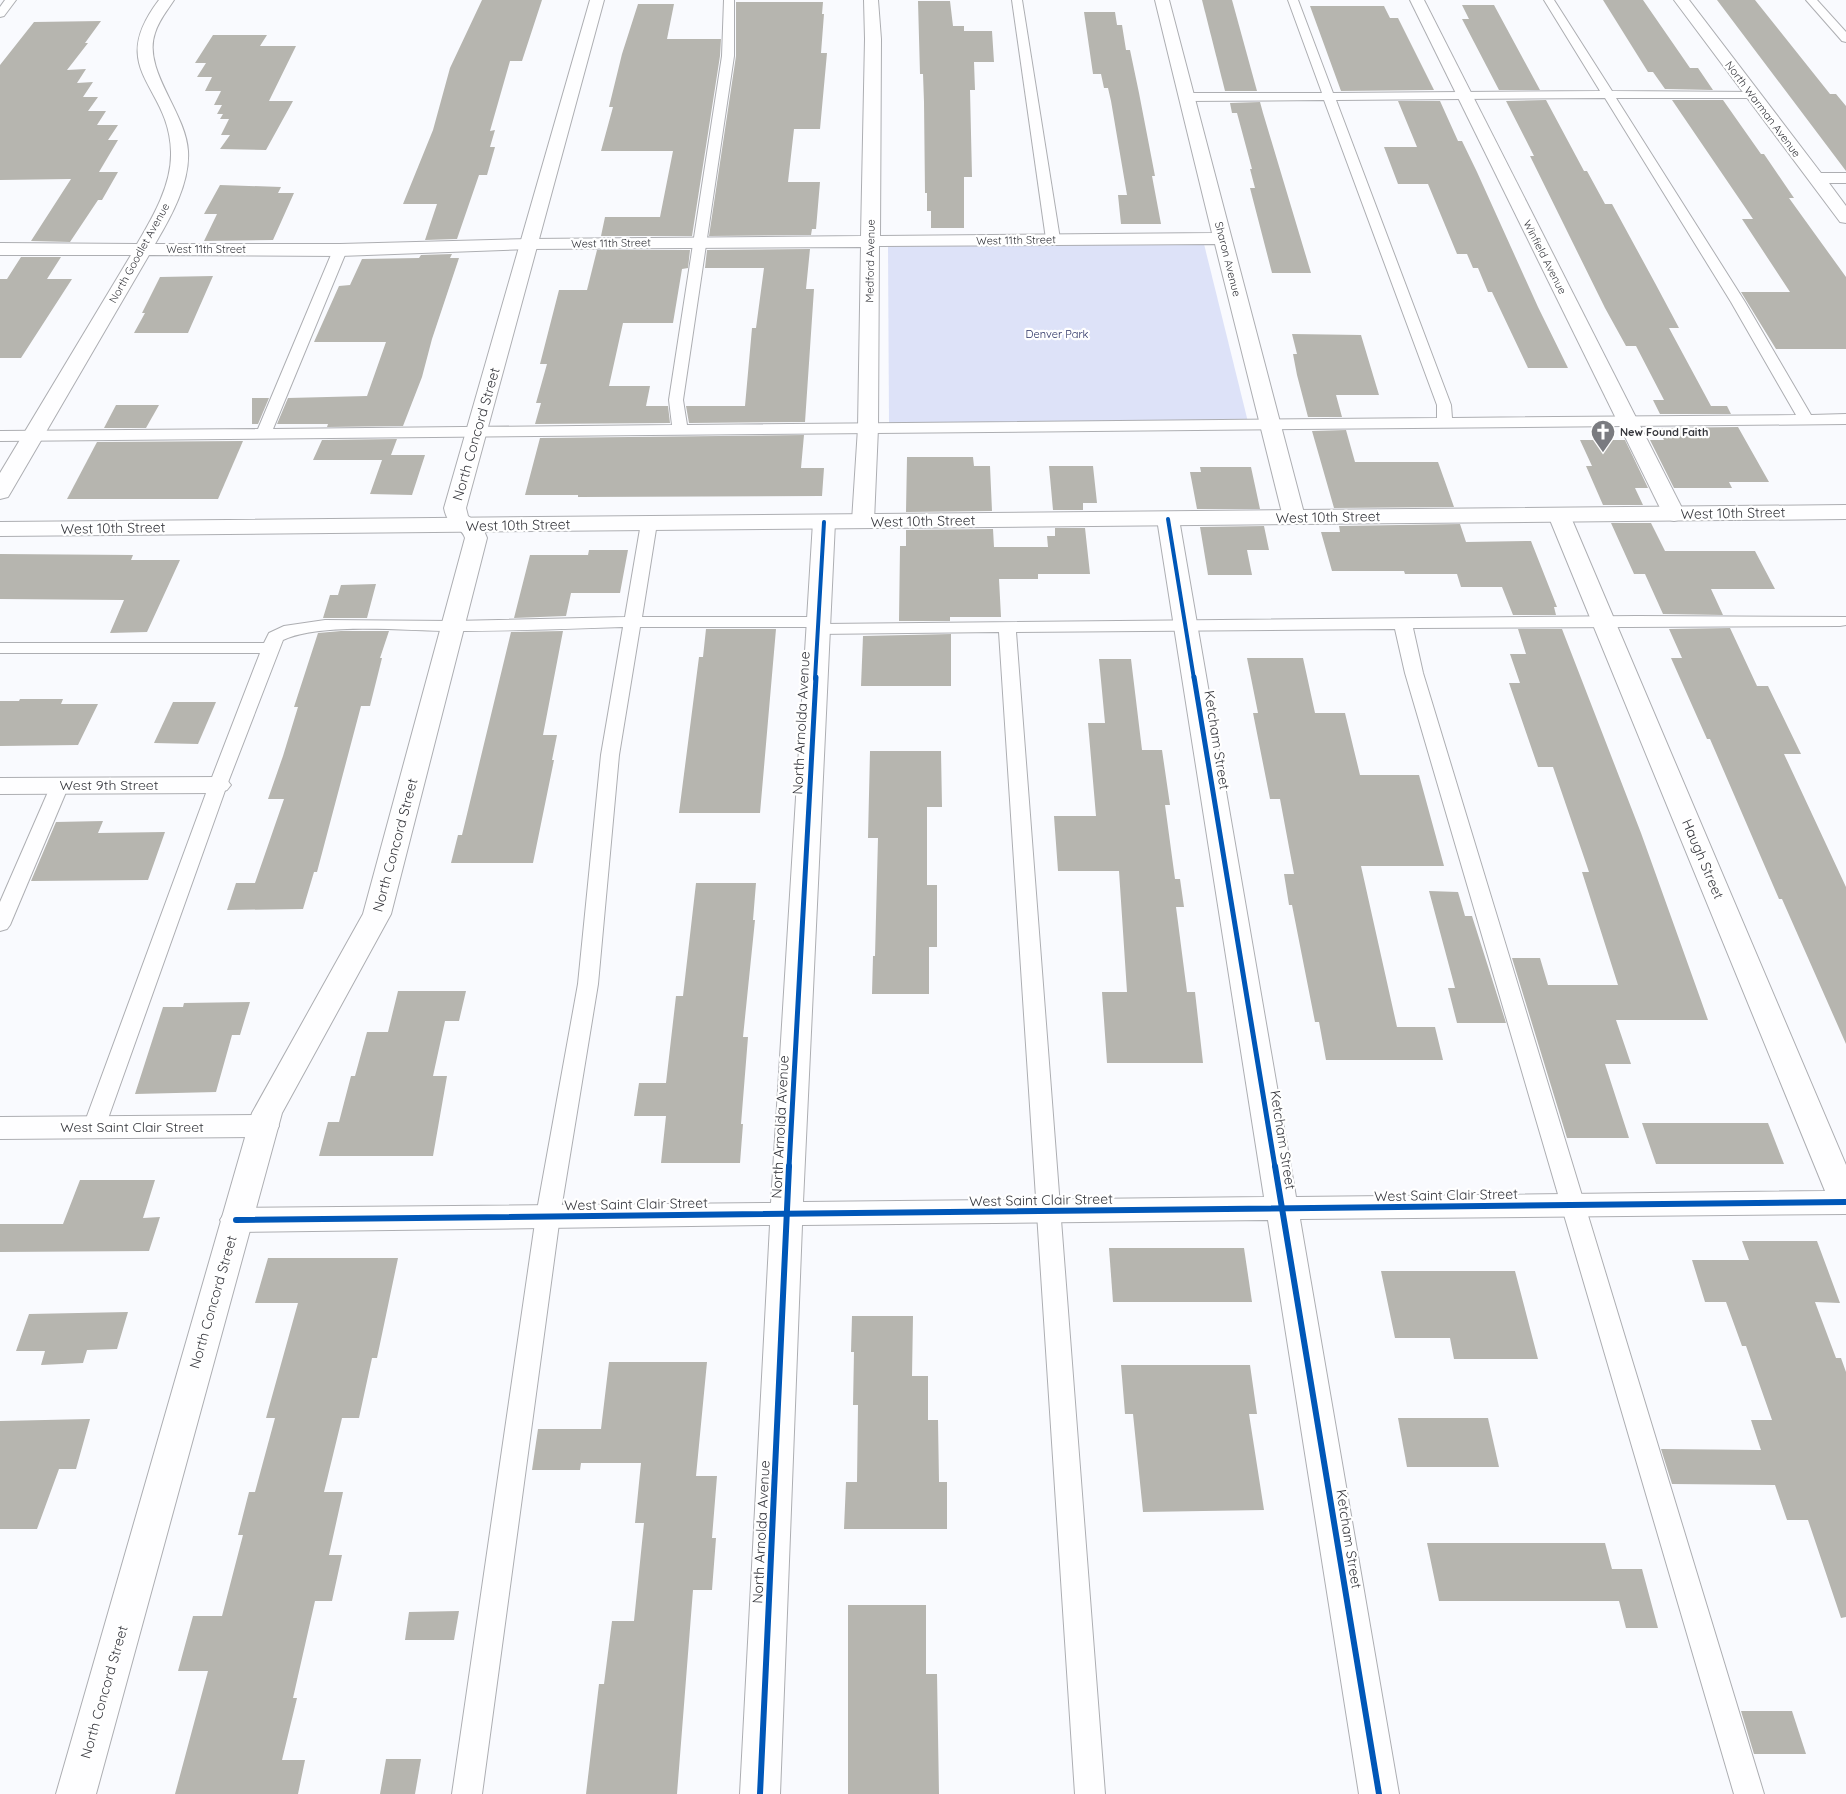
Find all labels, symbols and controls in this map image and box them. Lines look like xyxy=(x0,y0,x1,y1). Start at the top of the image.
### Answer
street label: North Warman Avenue xyxy=(1722,58,1804,160)
street label: North Goodlet Avenue xyxy=(106,200,172,306)
street label: Winfield Avenue xyxy=(1520,217,1570,297)
street label: Medford Avenue xyxy=(862,219,878,303)
street label: Sharon Avenue xyxy=(1212,220,1244,298)
street label: West 11th Street xyxy=(976,232,1056,248)
street label: West 11th Street xyxy=(571,235,651,251)
street label: West 11th Street xyxy=(166,242,246,256)
park label: Denver Park xyxy=(1025,327,1089,341)
street label: North Concord Street xyxy=(448,365,504,503)
church icon: New Found Faith xyxy=(1590,419,1616,453)
place label: New Found Faith xyxy=(1620,425,1708,439)
street label: West 10th Street xyxy=(1681,503,1786,523)
street label: West 10th Street xyxy=(1276,507,1381,527)
street label: West 10th Street xyxy=(871,511,976,531)
street label: West 10th Street xyxy=(466,515,571,535)
street label: West 10th Street xyxy=(61,518,166,538)
street label: North Arnolda Avenue xyxy=(788,651,814,795)
street label: Ketcham Street xyxy=(1200,689,1234,791)
street label: West 9th Street xyxy=(60,776,159,794)
street label: North Concord Street xyxy=(368,776,422,914)
street label: Haugh Street xyxy=(1678,816,1728,902)
street label: North Arnolda Avenue xyxy=(767,1055,793,1199)
street label: Ketcham Street xyxy=(1266,1089,1300,1191)
street label: West Saint Clair Street xyxy=(60,1118,204,1136)
street label: West Saint Clair Street xyxy=(1374,1185,1518,1205)
street label: West Saint Clair Street xyxy=(969,1190,1113,1210)
street label: West Saint Clair Street xyxy=(564,1194,708,1214)
street label: North Concord Street xyxy=(185,1233,241,1371)
street label: North Arnolda Avenue xyxy=(748,1460,774,1604)
street label: Ketcham Street xyxy=(1332,1488,1366,1590)
street label: North Concord Street xyxy=(76,1623,132,1761)

